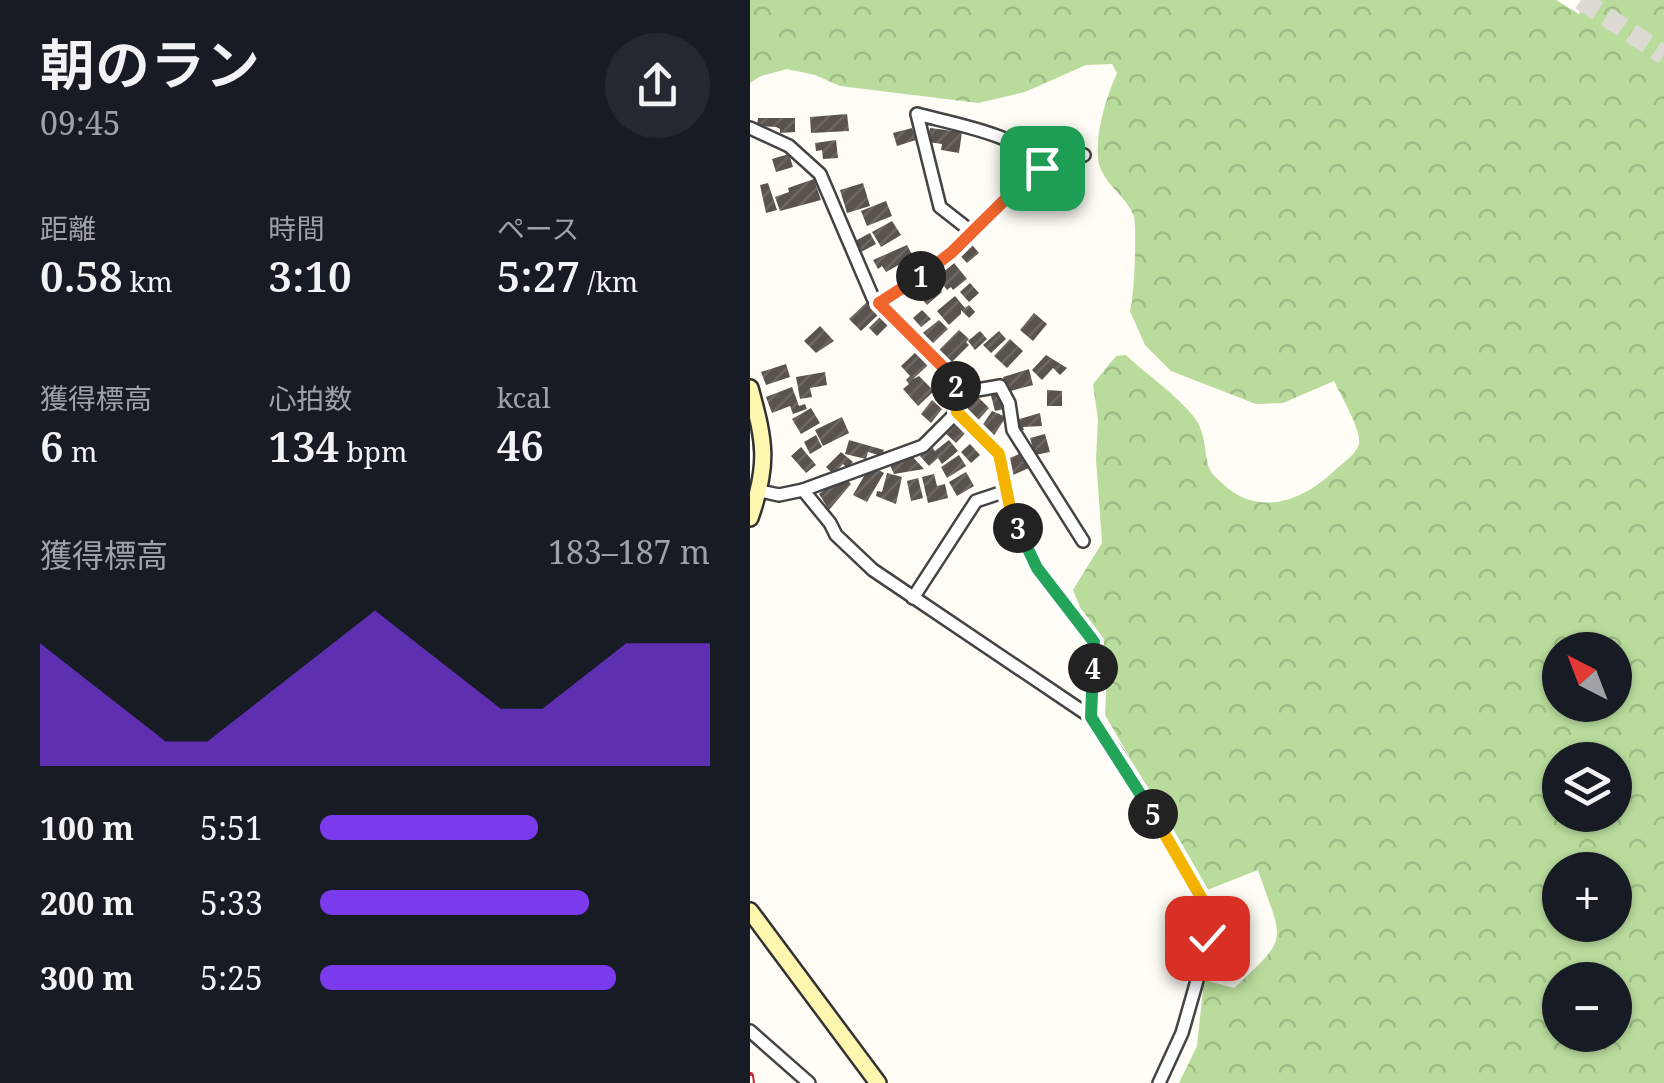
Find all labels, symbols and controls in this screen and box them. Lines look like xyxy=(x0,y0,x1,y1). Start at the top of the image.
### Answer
text: 朝のラン xyxy=(40,26,260,101)
button: share xyxy=(605,33,710,138)
text: 09:45 xyxy=(40,101,121,144)
pin xyxy=(1000,126,1085,211)
icon: arrive xyxy=(1015,141,1070,196)
text: 距離 xyxy=(40,209,96,247)
text: 時間 xyxy=(268,209,324,247)
text: ペース xyxy=(497,209,579,247)
text: 0.58 xyxy=(40,247,123,304)
text: 3:10 xyxy=(268,247,352,304)
text: 5:27 xyxy=(497,247,580,304)
pin: 1 xyxy=(896,251,946,301)
text: 1 xyxy=(913,257,929,295)
text: km xyxy=(123,262,173,300)
text: /km xyxy=(580,262,638,300)
pin: 2 xyxy=(931,361,981,411)
text: 2 xyxy=(948,367,964,405)
text: kcal xyxy=(497,378,551,416)
text: 獲得標高 xyxy=(40,379,152,417)
text: 心拍数 xyxy=(268,379,352,417)
text: 46 xyxy=(497,416,544,473)
text: 6 xyxy=(40,417,64,474)
text: 134 xyxy=(268,417,339,474)
text: m xyxy=(64,432,97,470)
text: bpm xyxy=(339,432,407,470)
pin: 3 xyxy=(993,503,1043,553)
text: 3 xyxy=(1010,509,1026,547)
text: 183–187 m xyxy=(548,530,710,573)
text: 獲得標高 xyxy=(40,533,168,576)
north arrow xyxy=(1542,632,1632,722)
map controls xyxy=(1542,632,1632,1052)
pin: 4 xyxy=(1068,643,1118,693)
text: 4 xyxy=(1085,649,1101,687)
button: layers xyxy=(1542,742,1632,832)
pin: 5 xyxy=(1128,789,1178,839)
text: 5 xyxy=(1145,795,1161,833)
text: 100 m xyxy=(40,806,134,849)
text: 5:51 xyxy=(200,806,263,849)
button: + xyxy=(1542,852,1632,942)
text: 200 m xyxy=(40,881,134,924)
text: 5:33 xyxy=(200,881,263,924)
pin xyxy=(1165,896,1250,981)
icon: check xyxy=(1180,911,1235,966)
text: 300 m xyxy=(40,956,134,999)
text: 5:25 xyxy=(200,956,263,999)
button: − xyxy=(1542,962,1632,1052)

